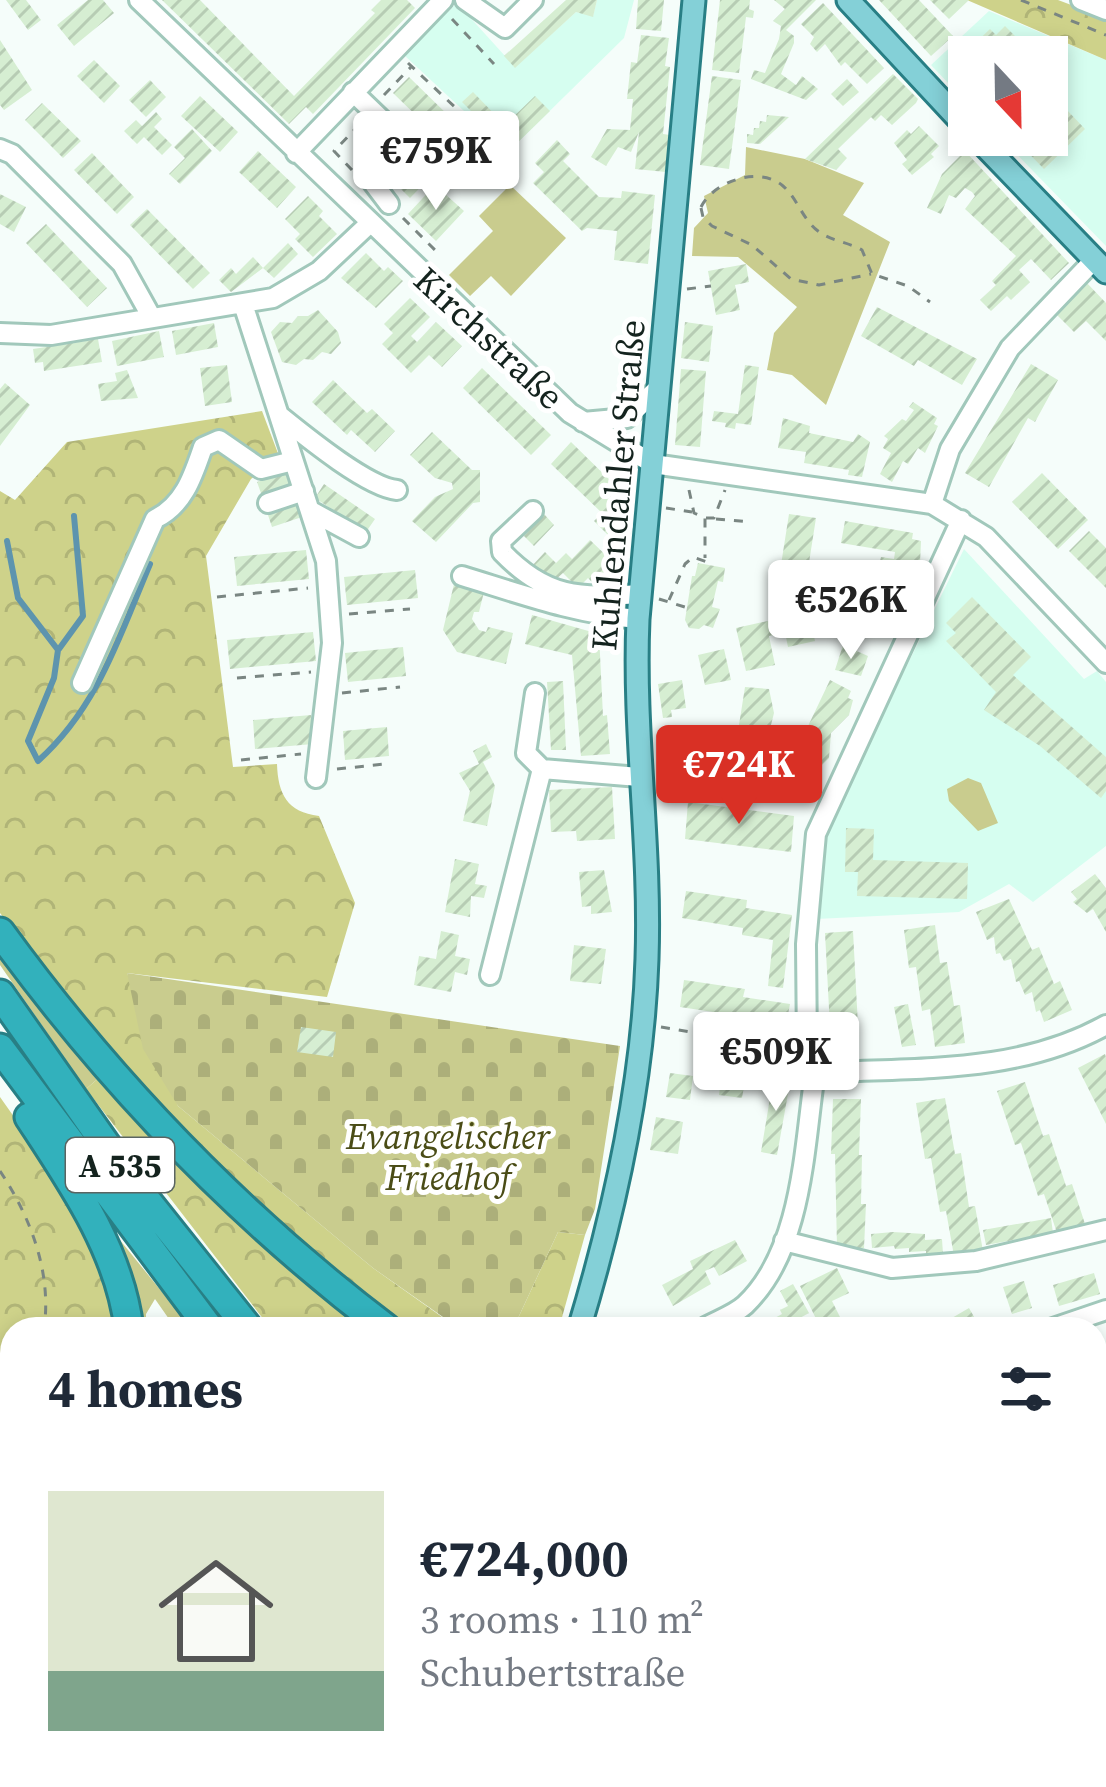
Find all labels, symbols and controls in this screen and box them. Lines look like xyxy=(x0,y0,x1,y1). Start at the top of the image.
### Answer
north arrow xyxy=(948,36,1068,156)
map controls xyxy=(948,36,1068,156)
pin: €759K xyxy=(352,111,520,213)
text: €759K xyxy=(380,123,492,176)
street label: Kirchstraße xyxy=(403,256,575,420)
street label: Kuhlendahler Straße xyxy=(579,317,657,653)
pin: €526K xyxy=(767,560,935,662)
text: €526K xyxy=(795,572,907,625)
pin: €724K xyxy=(655,725,823,827)
text: €724K xyxy=(683,737,795,790)
pin: €509K xyxy=(692,1012,860,1114)
text: €509K xyxy=(720,1024,832,1077)
park label: Evangelischer Friedhof xyxy=(345,1112,552,1202)
road number: A 535 xyxy=(66,1138,174,1192)
text: 4 homes xyxy=(48,1354,243,1424)
icon: filters xyxy=(993,1356,1059,1422)
text: €724,000 xyxy=(420,1523,629,1593)
icon: home xyxy=(144,1539,288,1683)
text: 3 rooms · 110 m² xyxy=(420,1593,704,1646)
text: Schubertstraße xyxy=(420,1646,685,1699)

